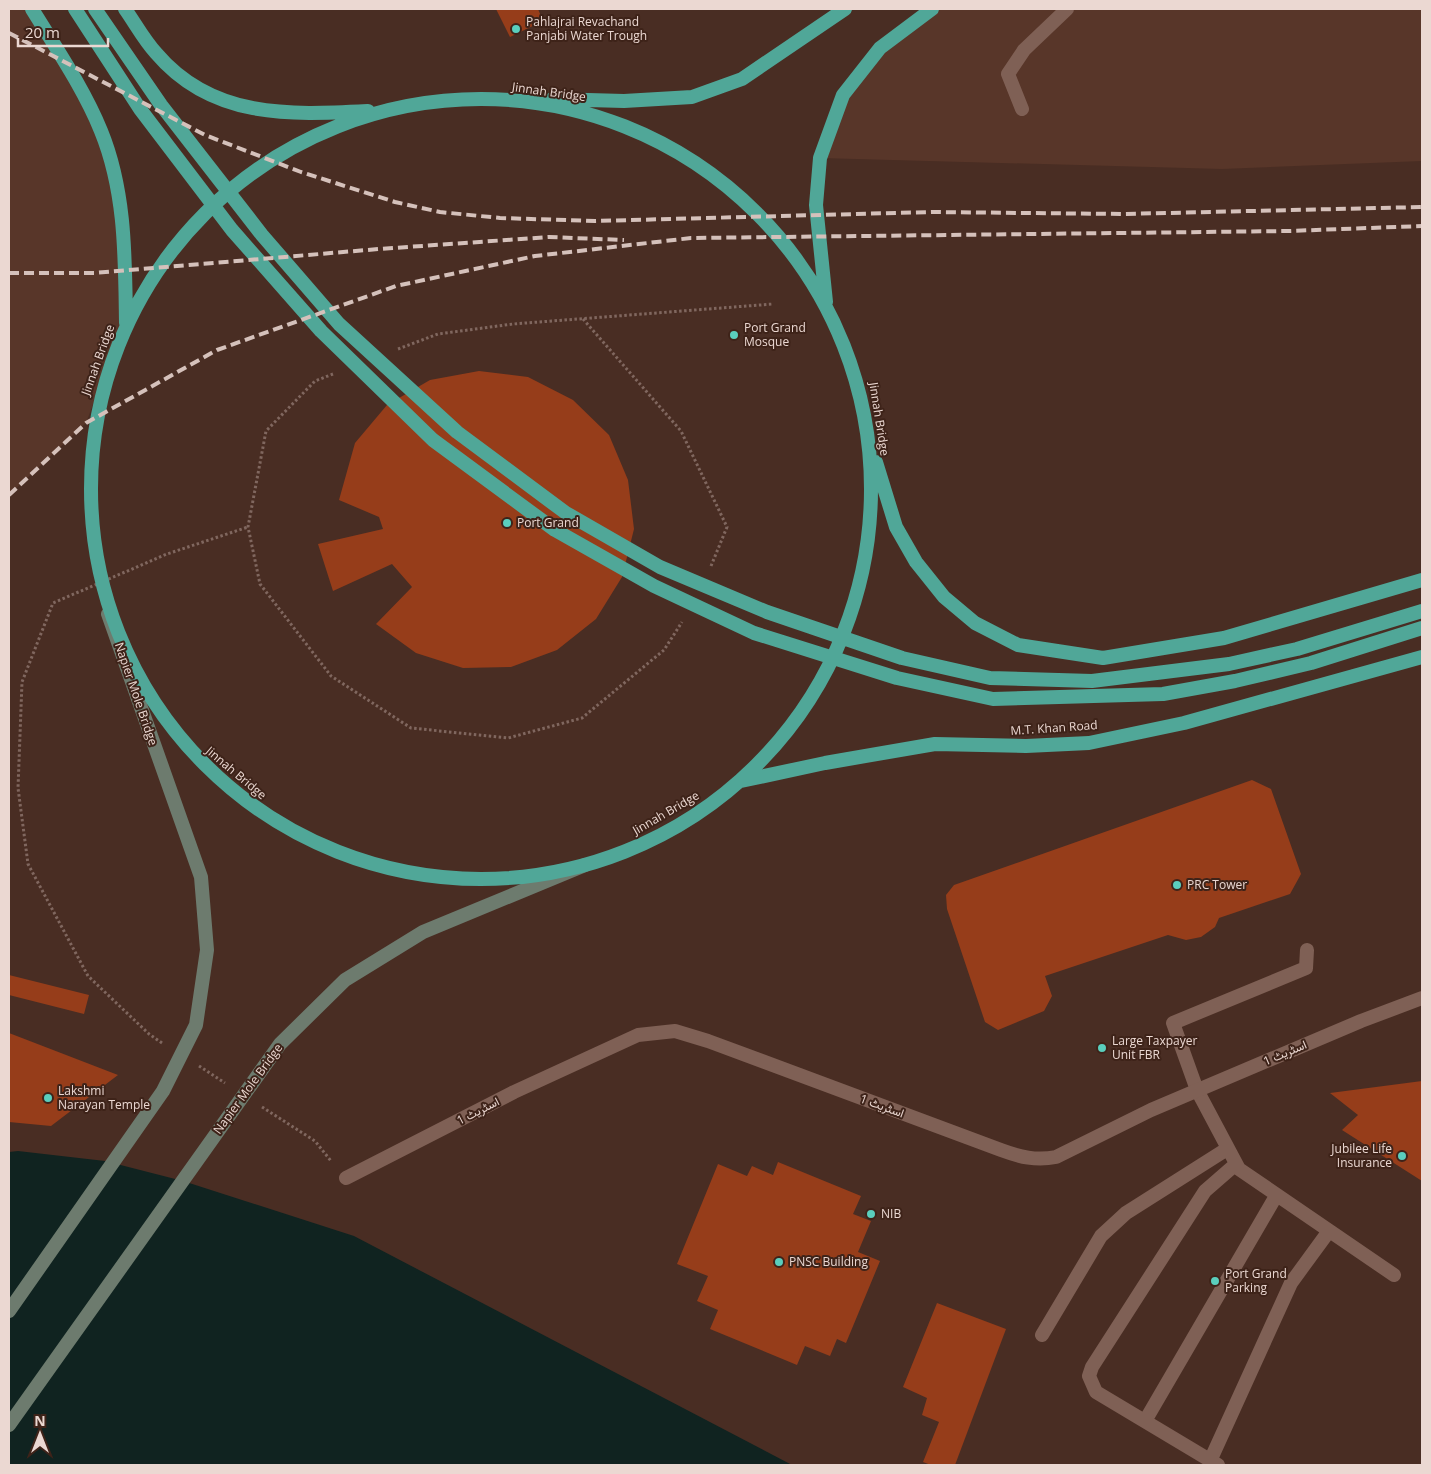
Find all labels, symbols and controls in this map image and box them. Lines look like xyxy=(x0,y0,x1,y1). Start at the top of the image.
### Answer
place label: Pahlajrai Revachand Panjabi Water Trough xyxy=(526,13,647,44)
scale bar xyxy=(18,15,108,47)
text: 20 m xyxy=(25,22,60,42)
marker: Pahlajrai Revachand Panjabi Water Trough xyxy=(510,23,522,35)
street label: Jinnah Bridge xyxy=(510,78,587,105)
place label: Port Grand Mosque xyxy=(744,319,806,350)
street label: Jinnah Bridge xyxy=(76,322,118,399)
marker: Port Grand Mosque xyxy=(728,329,740,341)
street label: Jinnah Bridge xyxy=(865,380,894,457)
place label: Port Grand xyxy=(517,514,579,531)
marker: Port Grand xyxy=(501,517,513,529)
street label: Napier Mole Bridge xyxy=(111,640,162,748)
street label: M.T. Khan Road xyxy=(1010,716,1098,739)
street label: Jinnah Bridge xyxy=(202,742,270,803)
street label: Jinnah Bridge xyxy=(628,786,702,839)
place label: PRC Tower xyxy=(1187,876,1247,893)
marker: PRC Tower xyxy=(1171,879,1183,891)
place label: Large Taxpayer Unit FBR xyxy=(1112,1032,1198,1063)
street label: اسٹریٹ 1 xyxy=(1260,1036,1309,1069)
street label: Napier Mole Bridge xyxy=(209,1040,286,1137)
marker: Large Taxpayer Unit FBR xyxy=(1096,1042,1108,1054)
place label: Lakshmi Narayan Temple xyxy=(58,1082,150,1113)
street label: اسٹریٹ 1 xyxy=(858,1090,907,1121)
marker: Lakshmi Narayan Temple xyxy=(42,1092,54,1104)
street label: اسٹریٹ 1 xyxy=(454,1093,502,1129)
place label: Jubilee Life Insurance xyxy=(1330,1140,1392,1171)
marker: Jubilee Life Insurance xyxy=(1396,1150,1408,1162)
place label: NIB xyxy=(881,1205,901,1222)
marker: NIB xyxy=(865,1208,877,1220)
place label: PNSC Building xyxy=(789,1253,868,1270)
marker: PNSC Building xyxy=(773,1256,785,1268)
place label: Port Grand Parking xyxy=(1225,1265,1287,1296)
marker: Port Grand Parking xyxy=(1209,1275,1221,1287)
north arrow xyxy=(15,1409,65,1459)
text: N xyxy=(34,1411,46,1430)

